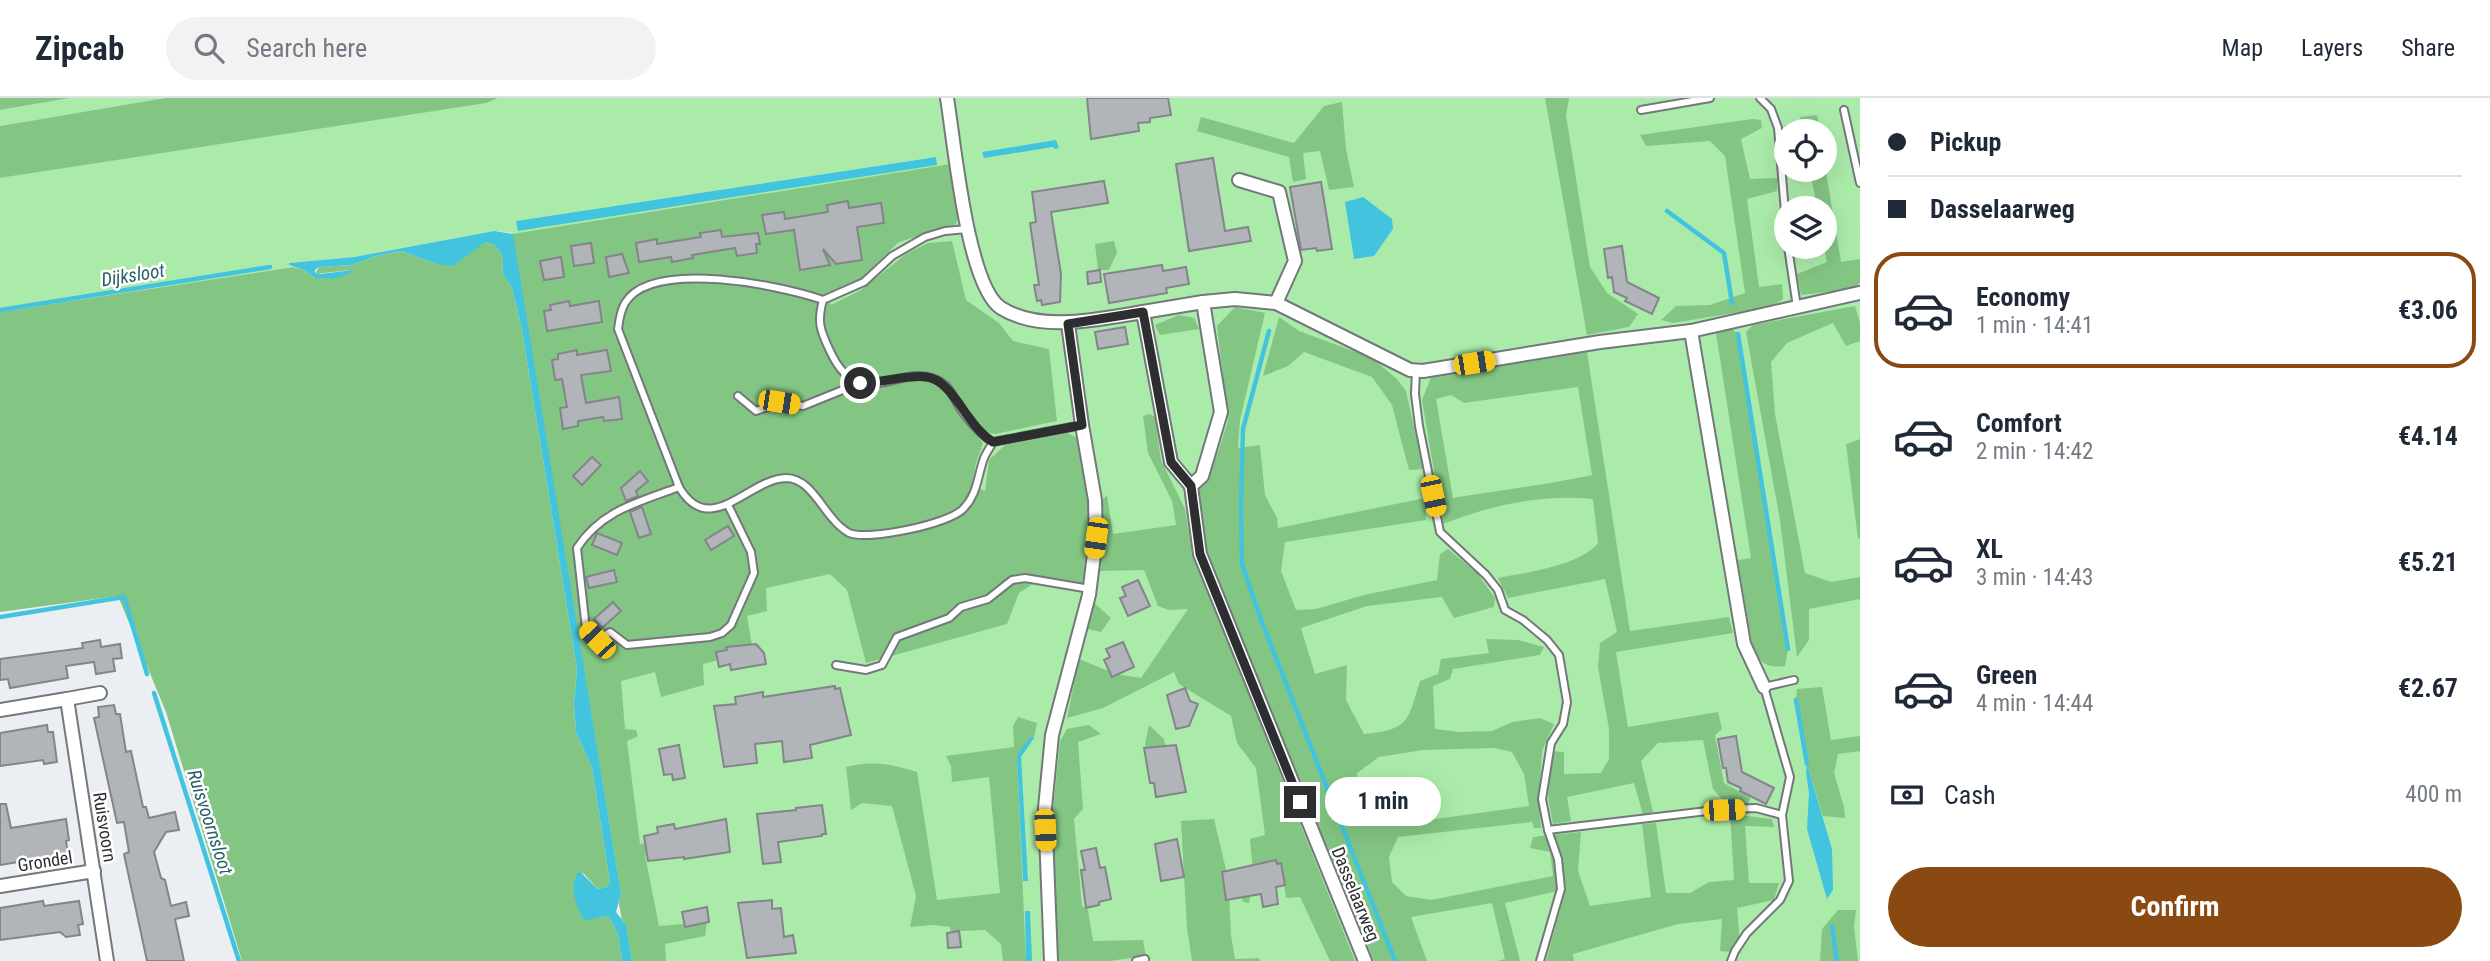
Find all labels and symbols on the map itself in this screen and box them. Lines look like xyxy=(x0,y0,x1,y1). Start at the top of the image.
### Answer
water label: Dijksloot xyxy=(100,259,167,291)
car xyxy=(1452,349,1497,377)
route start xyxy=(844,367,876,399)
car xyxy=(757,388,802,416)
car xyxy=(1419,473,1448,519)
car xyxy=(1083,516,1110,560)
car xyxy=(575,618,620,662)
water label: Ruisvoornsloot xyxy=(182,767,238,878)
callout: 1 min xyxy=(1324,778,1440,826)
route end xyxy=(1284,786,1316,818)
street label: Ruisvoorn xyxy=(89,791,121,863)
car xyxy=(1703,799,1746,821)
car xyxy=(1034,808,1057,852)
street label: Dasselaarweg xyxy=(1328,844,1384,944)
street label: Grondel xyxy=(16,846,74,876)

